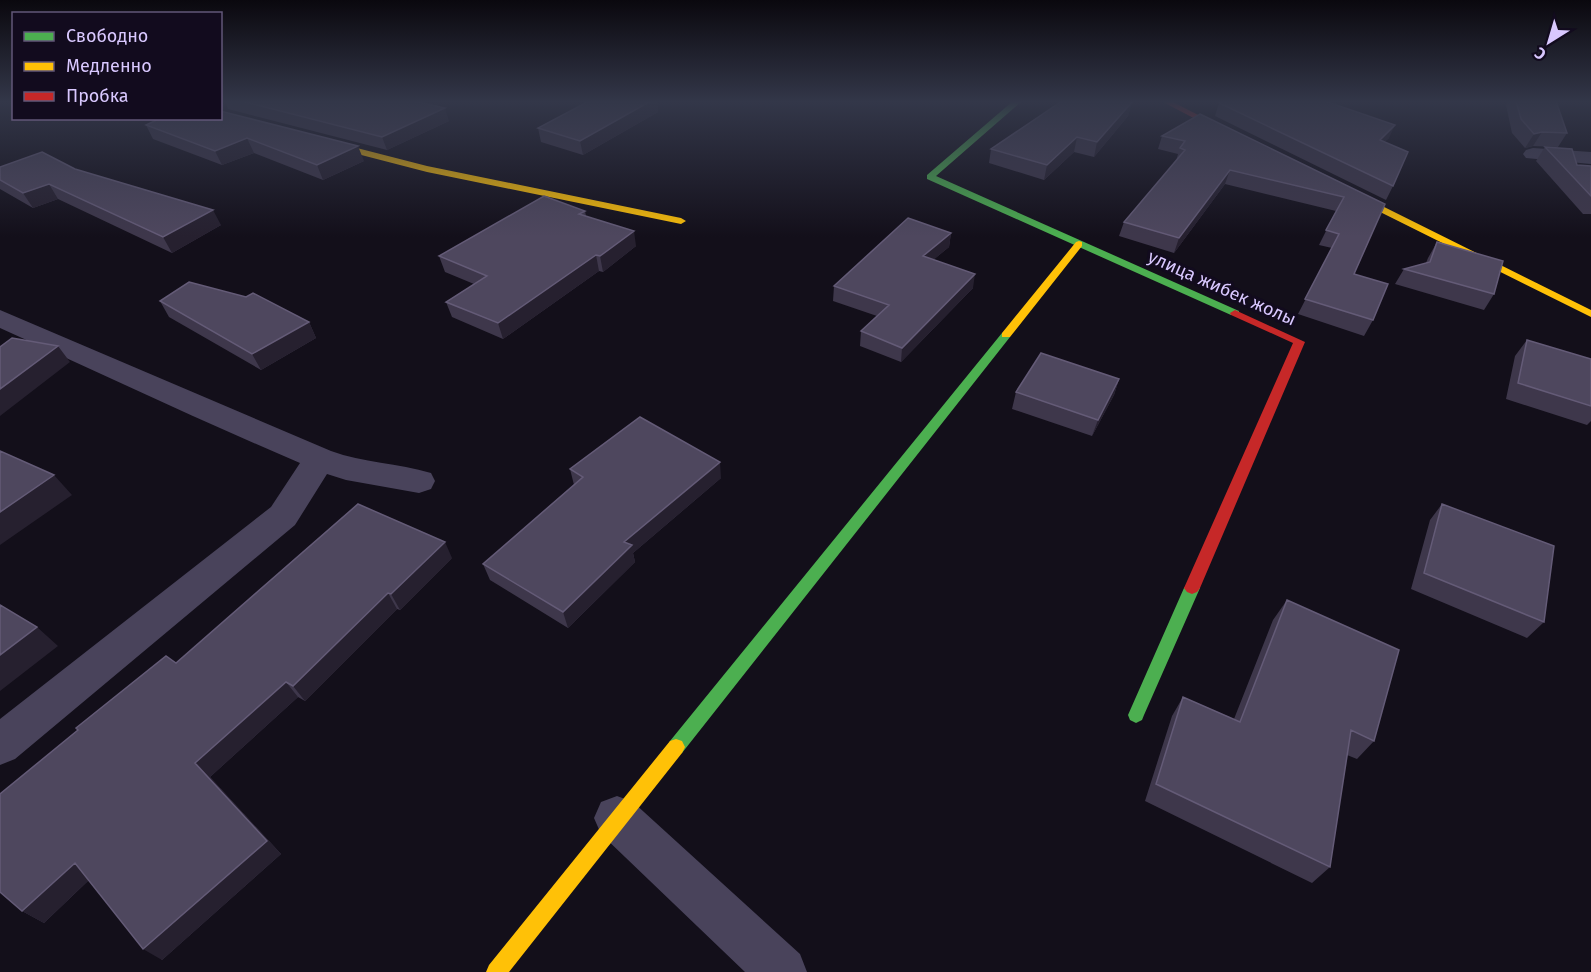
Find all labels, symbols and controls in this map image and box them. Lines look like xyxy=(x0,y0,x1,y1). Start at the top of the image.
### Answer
legend xyxy=(12,12,222,120)
north arrow xyxy=(1519,12,1579,72)
text: Свободно xyxy=(66,25,148,47)
text: С xyxy=(1530,43,1550,64)
text: Медленно xyxy=(66,55,152,77)
text: Пробка xyxy=(66,85,129,107)
street label: улица жибек жолы xyxy=(1145,245,1299,331)

